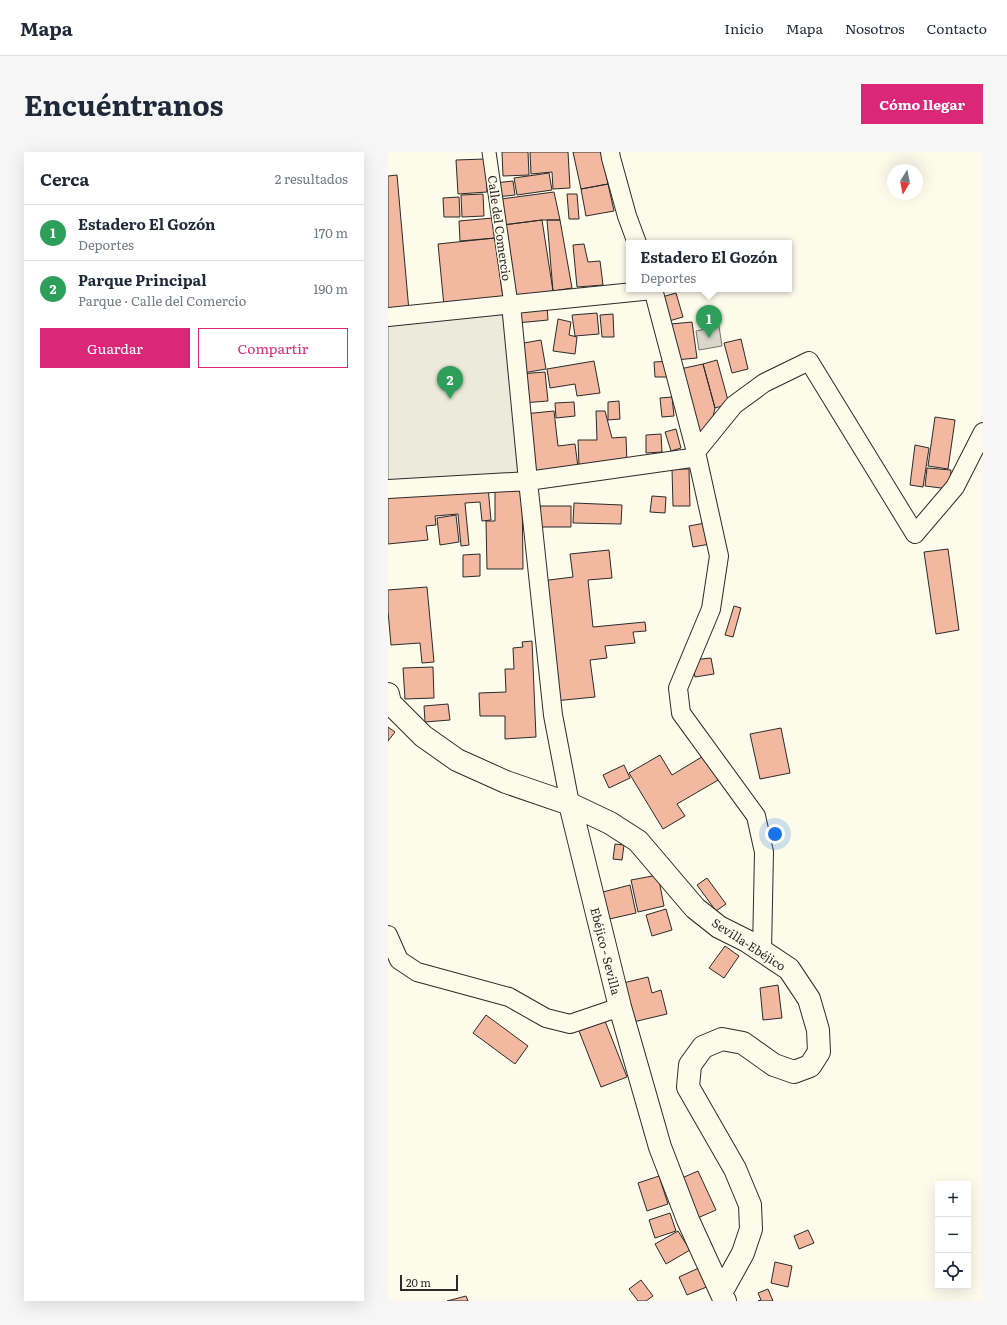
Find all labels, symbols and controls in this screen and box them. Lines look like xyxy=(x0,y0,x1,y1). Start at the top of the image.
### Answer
text: Mapa xyxy=(20,14,73,42)
text: Inicio xyxy=(724,18,764,38)
text: Mapa xyxy=(786,18,823,38)
text: Nosotros xyxy=(845,18,905,38)
text: Contacto xyxy=(927,18,987,38)
text: Encuéntranos xyxy=(24,83,223,125)
button: Cómo llegar xyxy=(861,84,983,124)
north arrow xyxy=(887,164,923,200)
text: Cerca xyxy=(40,166,89,191)
text: 2 resultados xyxy=(275,169,348,188)
street label: Calle del Comercio xyxy=(484,174,516,282)
text: Estadero El Gozón xyxy=(78,212,216,235)
text: 1 xyxy=(50,223,56,242)
text: 170 m xyxy=(314,223,348,242)
text: Deportes xyxy=(78,235,134,254)
popup xyxy=(626,240,792,292)
text: Estadero El Gozón xyxy=(640,245,778,268)
text: Parque Principal xyxy=(78,268,207,291)
text: Deportes xyxy=(640,268,696,287)
text: 2 xyxy=(50,279,56,298)
text: 190 m xyxy=(313,279,348,298)
text: Parque · Calle del Comercio xyxy=(78,291,246,310)
pin: 1 xyxy=(696,305,722,338)
button: Guardar xyxy=(40,328,190,368)
button: Compartir xyxy=(198,328,348,368)
pin: 2 xyxy=(437,366,463,399)
your location xyxy=(765,824,785,844)
street label: Ebéjico - Sevilla xyxy=(586,905,626,997)
street label: Sevilla-Ebéjico xyxy=(709,913,789,975)
map controls xyxy=(935,1181,971,1289)
button: + xyxy=(935,1181,971,1217)
button: − xyxy=(935,1217,971,1253)
button: locate xyxy=(935,1253,971,1289)
scale bar xyxy=(400,1273,458,1292)
text: 20 m xyxy=(406,1274,431,1290)

